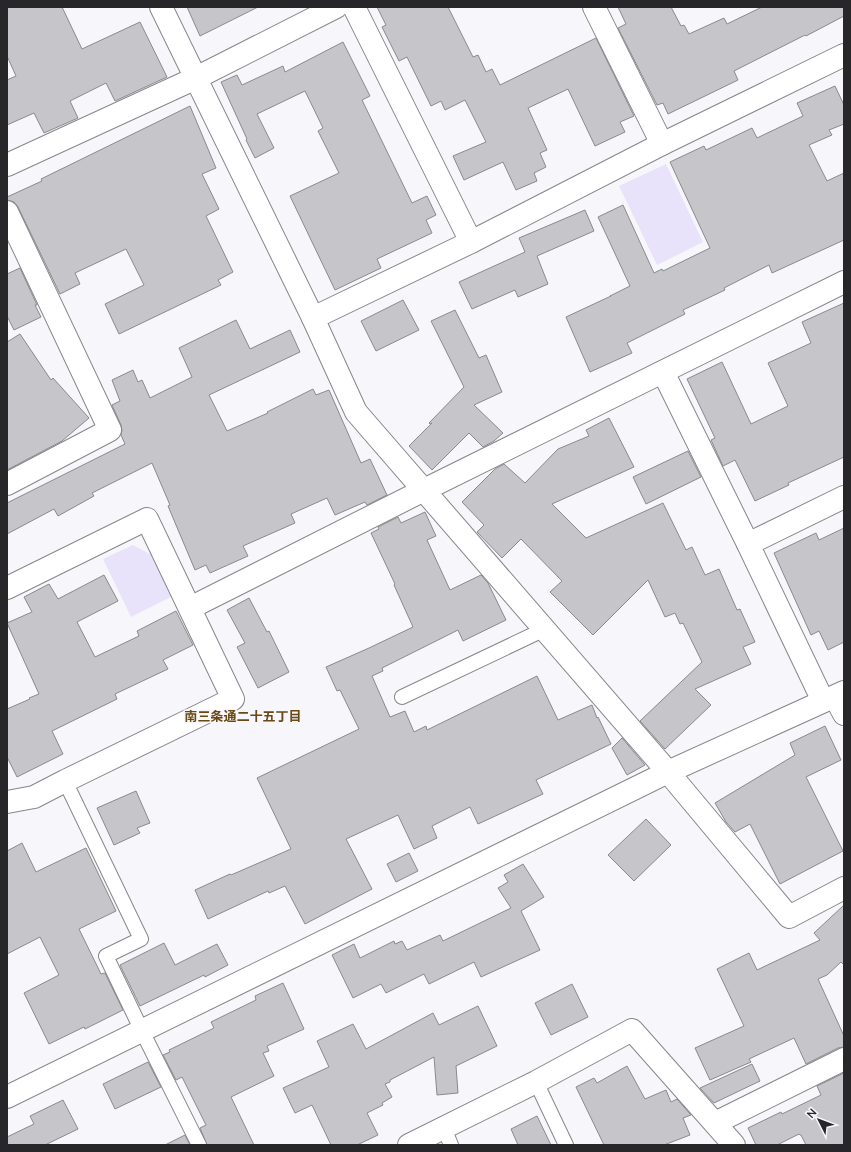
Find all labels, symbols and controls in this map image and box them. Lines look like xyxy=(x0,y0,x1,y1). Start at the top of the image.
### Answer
district label: 南三条通二十五丁目 xyxy=(184,708,302,724)
north arrow xyxy=(799,1100,839,1140)
text: N xyxy=(804,1106,820,1121)

